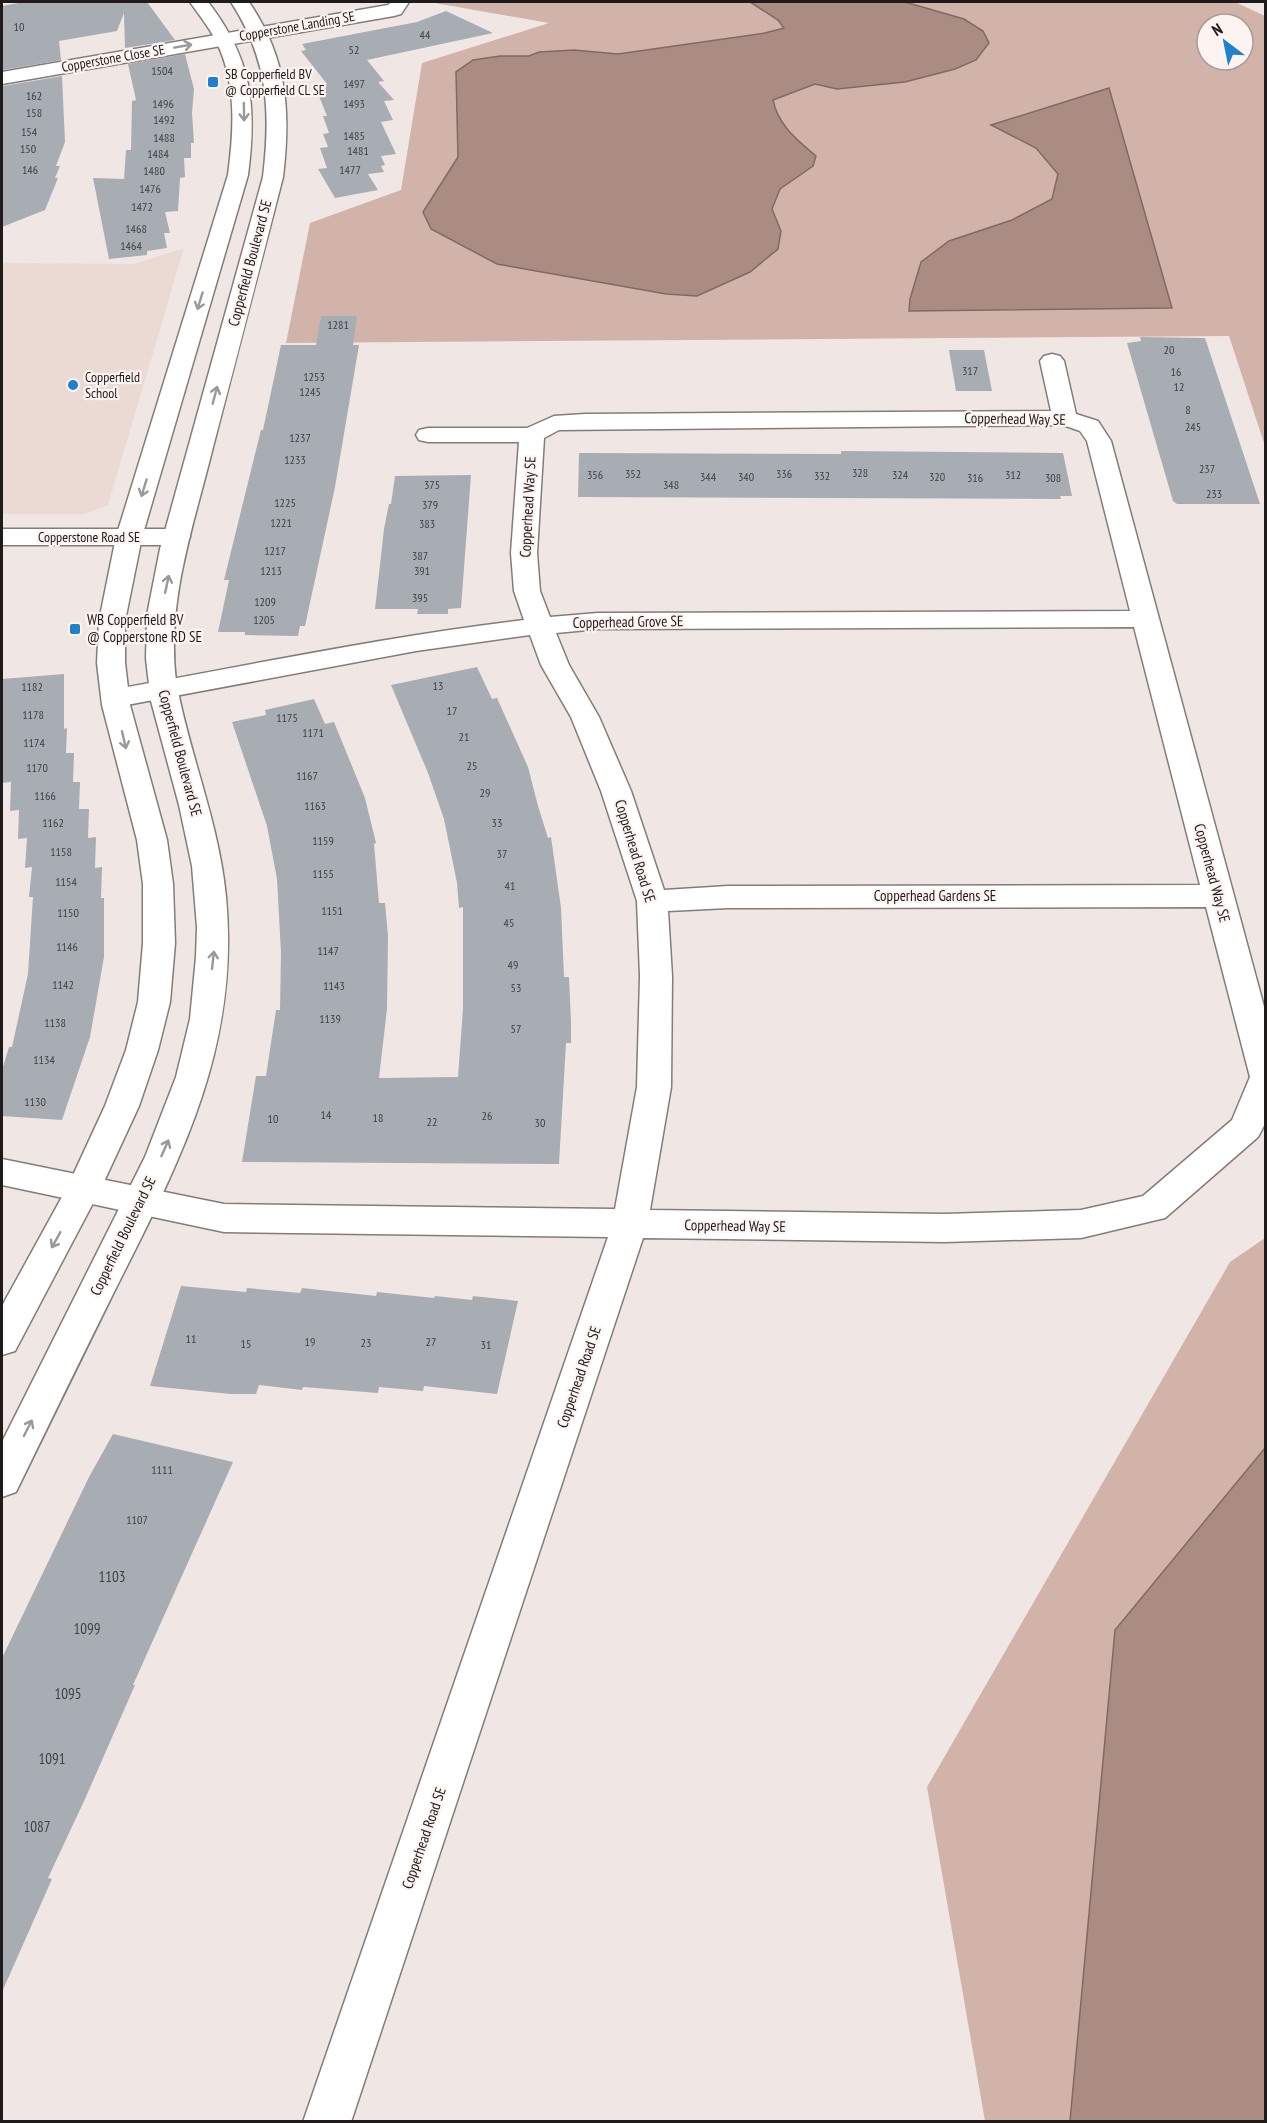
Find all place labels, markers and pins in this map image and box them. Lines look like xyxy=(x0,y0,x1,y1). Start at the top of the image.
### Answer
place label: SB Copperfield BV @ Copperfield CL SE xyxy=(225,65,325,99)
marker: SB Copperfield BV @ Copperfield CL SE xyxy=(206,75,220,89)
place label: Copperfield School xyxy=(85,368,140,402)
marker: Copperfield School xyxy=(66,378,80,392)
place label: WB Copperfield BV @ Copperstone RD SE xyxy=(87,610,202,646)
marker: WB Copperfield BV @ Copperstone RD SE xyxy=(68,622,82,636)

